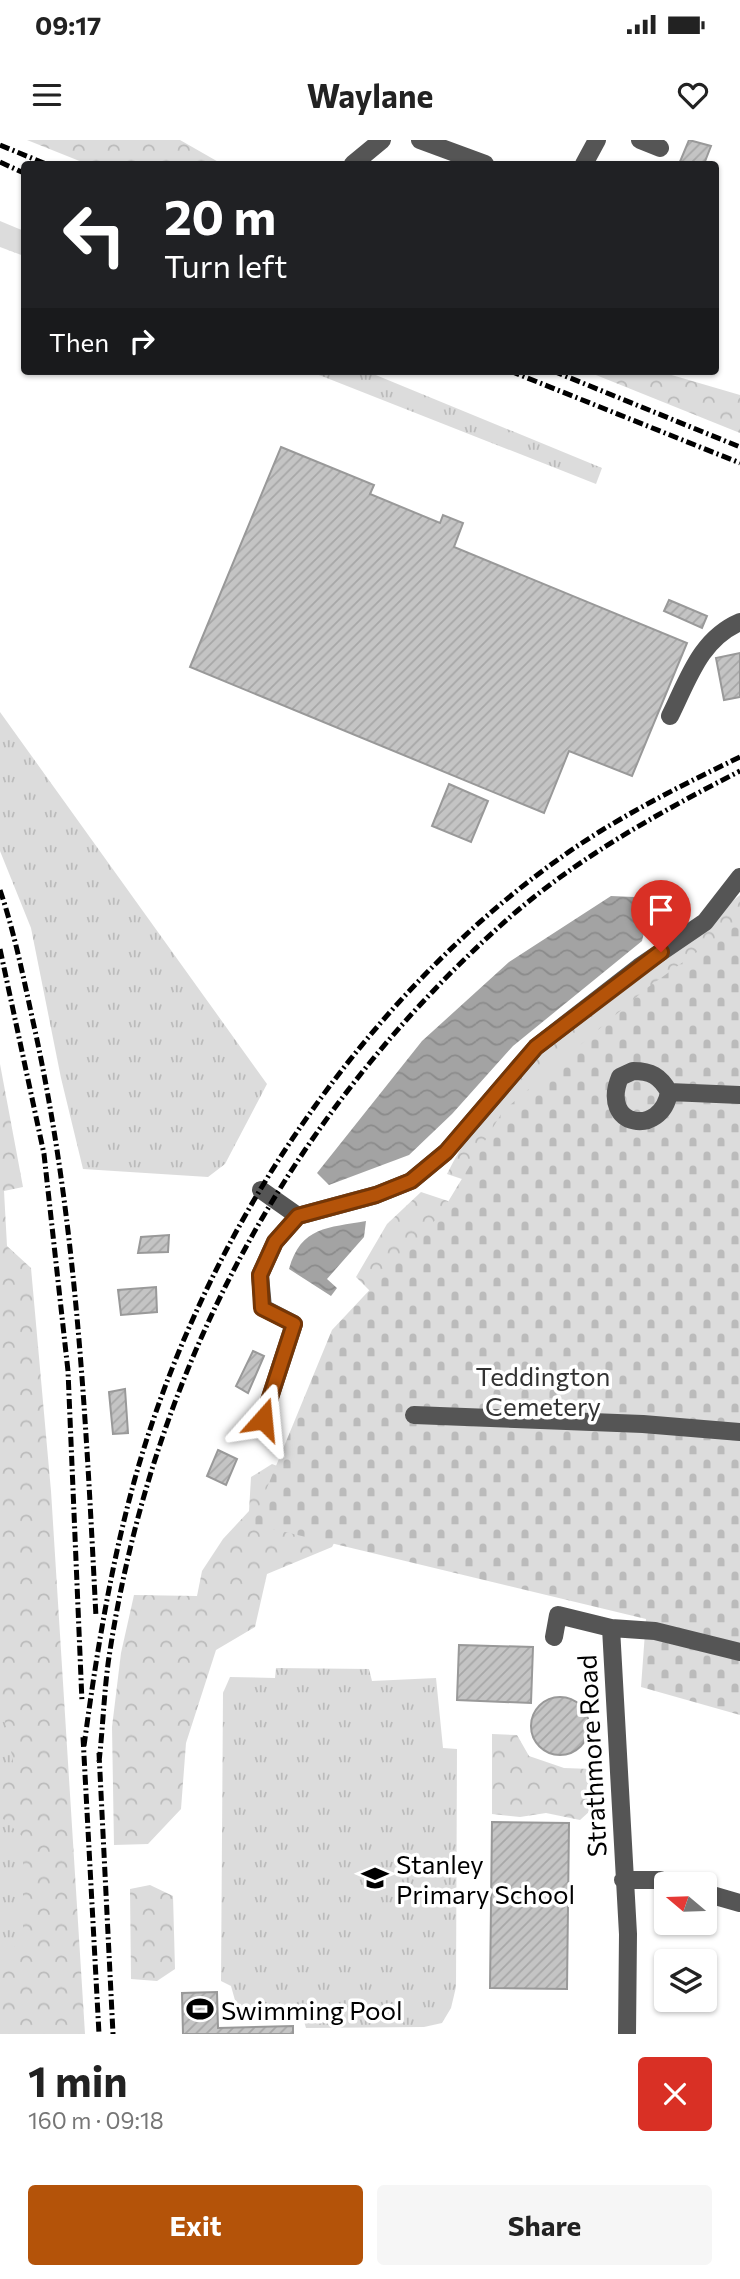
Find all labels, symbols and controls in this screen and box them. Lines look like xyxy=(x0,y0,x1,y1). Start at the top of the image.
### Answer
text: 09:17 xyxy=(35,9,101,40)
text: Waylane xyxy=(307,75,433,115)
icon: menu xyxy=(28,76,66,114)
icon: heart xyxy=(674,76,712,114)
text: 20 m xyxy=(164,185,276,245)
icon: left xyxy=(49,189,140,280)
text: Turn left xyxy=(164,245,288,285)
icon: right xyxy=(123,322,161,360)
text: Then xyxy=(49,326,109,357)
pin xyxy=(631,880,691,952)
icon: arrive xyxy=(642,891,680,929)
park label: Teddington Cemetery xyxy=(476,1360,610,1421)
position arrow xyxy=(226,1382,300,1456)
street label: Strathmore Road xyxy=(570,1654,612,1858)
place label: Stanley Primary School xyxy=(396,1848,575,1909)
school or university icon: Stanley Primary School xyxy=(360,1863,390,1893)
north arrow xyxy=(654,1872,718,1936)
map controls xyxy=(654,1872,717,2012)
button: layers xyxy=(654,1949,717,2012)
sports icon: Swimming Pool xyxy=(185,1994,215,2024)
place label: Swimming Pool xyxy=(221,1994,403,2025)
text: 1 min xyxy=(28,2054,128,2106)
button: close xyxy=(638,2057,712,2131)
text: 160 m · 09:18 xyxy=(28,2106,164,2134)
button: Exit xyxy=(28,2185,363,2265)
button: Share xyxy=(377,2185,712,2265)

